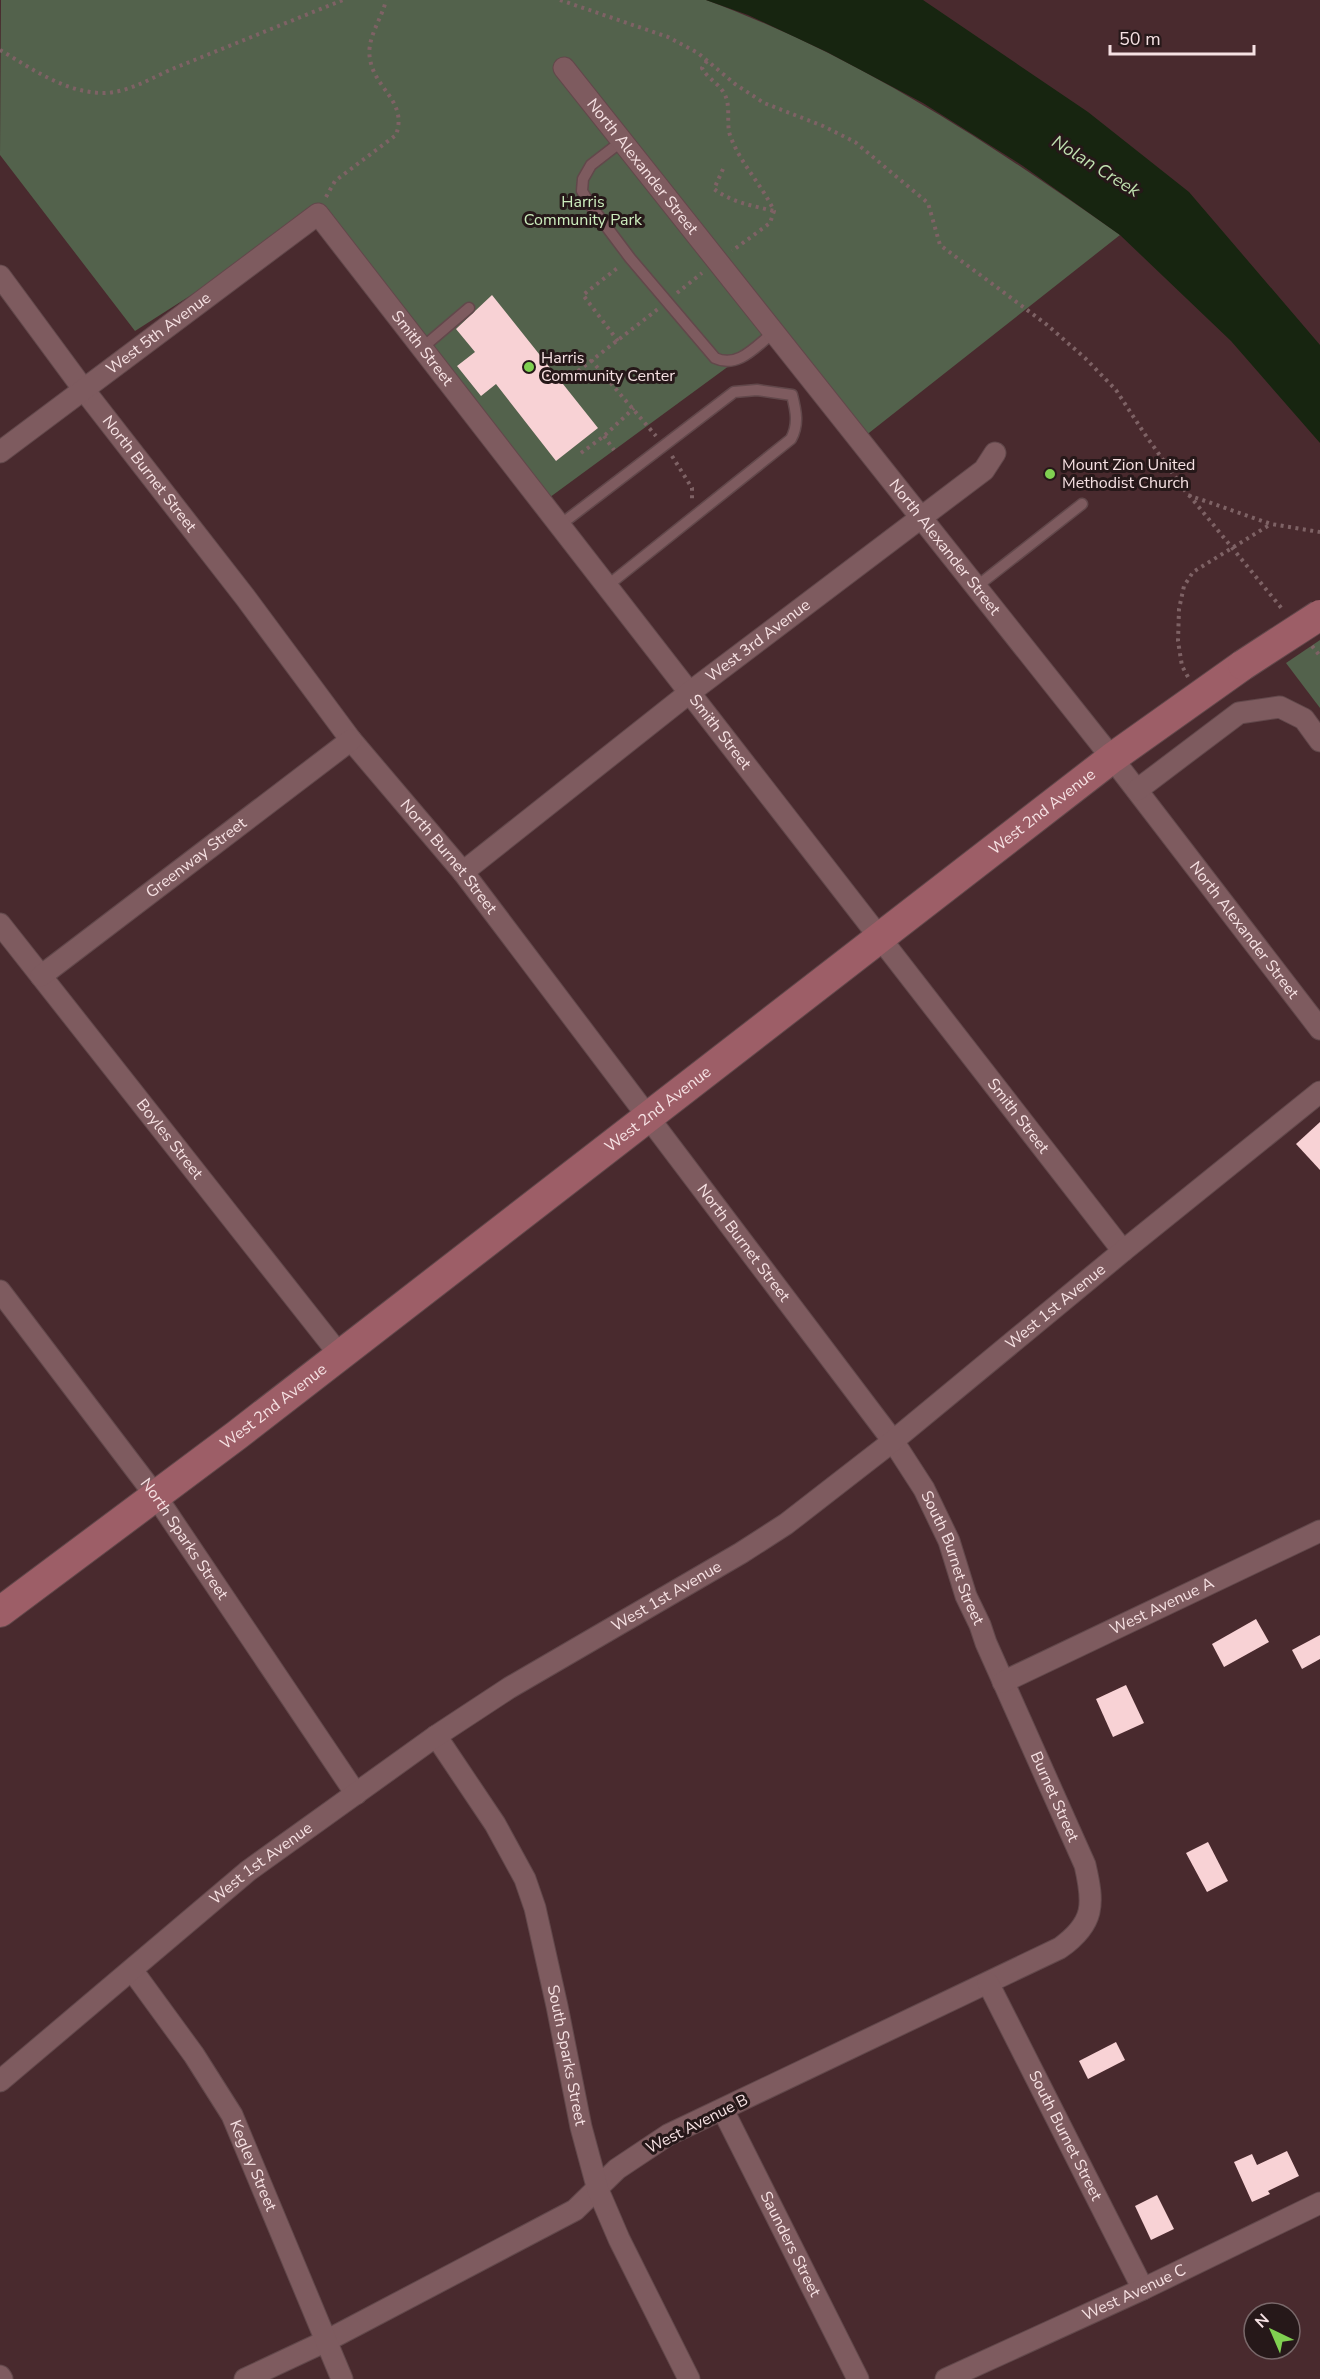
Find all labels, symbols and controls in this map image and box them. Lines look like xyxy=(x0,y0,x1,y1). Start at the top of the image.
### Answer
scale bar xyxy=(1110,18,1254,56)
text: 50 m xyxy=(1119,27,1161,51)
street label: North Alexander Street xyxy=(582,94,703,240)
water label: Nolan Creek xyxy=(1047,129,1145,203)
park label: Harris Community Park xyxy=(524,191,643,231)
street label: West 5th Avenue xyxy=(102,287,215,380)
street label: Smith Street xyxy=(386,306,459,391)
place label: Harris Community Center xyxy=(541,347,675,387)
marker: Harris Community Center xyxy=(522,360,536,374)
street label: North Burnet Street xyxy=(97,411,202,537)
place label: Mount Zion United Methodist Church xyxy=(1062,454,1195,494)
marker: Mount Zion United Methodist Church xyxy=(1043,467,1057,481)
street label: North Alexander Street xyxy=(884,475,1006,620)
street label: West 3rd Avenue xyxy=(701,594,815,687)
street label: Smith Street xyxy=(684,690,757,775)
street label: West 2nd Avenue xyxy=(984,764,1100,860)
street label: North Burnet Street xyxy=(395,795,502,919)
street label: Greenway Street xyxy=(141,812,251,903)
street label: North Alexander Street xyxy=(1184,857,1304,1004)
street label: West 2nd Avenue xyxy=(600,1061,716,1158)
street label: Smith Street xyxy=(982,1074,1055,1158)
street label: Boyles Street xyxy=(131,1094,208,1184)
street label: North Burnet Street xyxy=(692,1180,795,1307)
street label: West 1st Avenue xyxy=(1001,1259,1110,1355)
street label: West 2nd Avenue xyxy=(216,1358,331,1455)
street label: North Sparks Street xyxy=(135,1474,234,1604)
street label: South Burnet Street xyxy=(915,1487,990,1629)
street label: West 1st Avenue xyxy=(607,1556,726,1637)
street label: West Avenue A xyxy=(1106,1572,1218,1641)
street label: Burnet Street xyxy=(1025,1748,1084,1846)
street label: West 1st Avenue xyxy=(205,1817,317,1910)
street label: South Sparks Street xyxy=(542,1983,592,2128)
street label: South Burnet Street xyxy=(1023,2067,1108,2205)
street label: West Avenue B xyxy=(642,2089,752,2159)
street label: Kegley Street xyxy=(224,2117,282,2215)
street label: Saunders Street xyxy=(755,2188,826,2301)
street label: West Avenue C xyxy=(1079,2259,1190,2326)
north arrow xyxy=(1242,2301,1302,2361)
text: N xyxy=(1250,2309,1274,2333)

